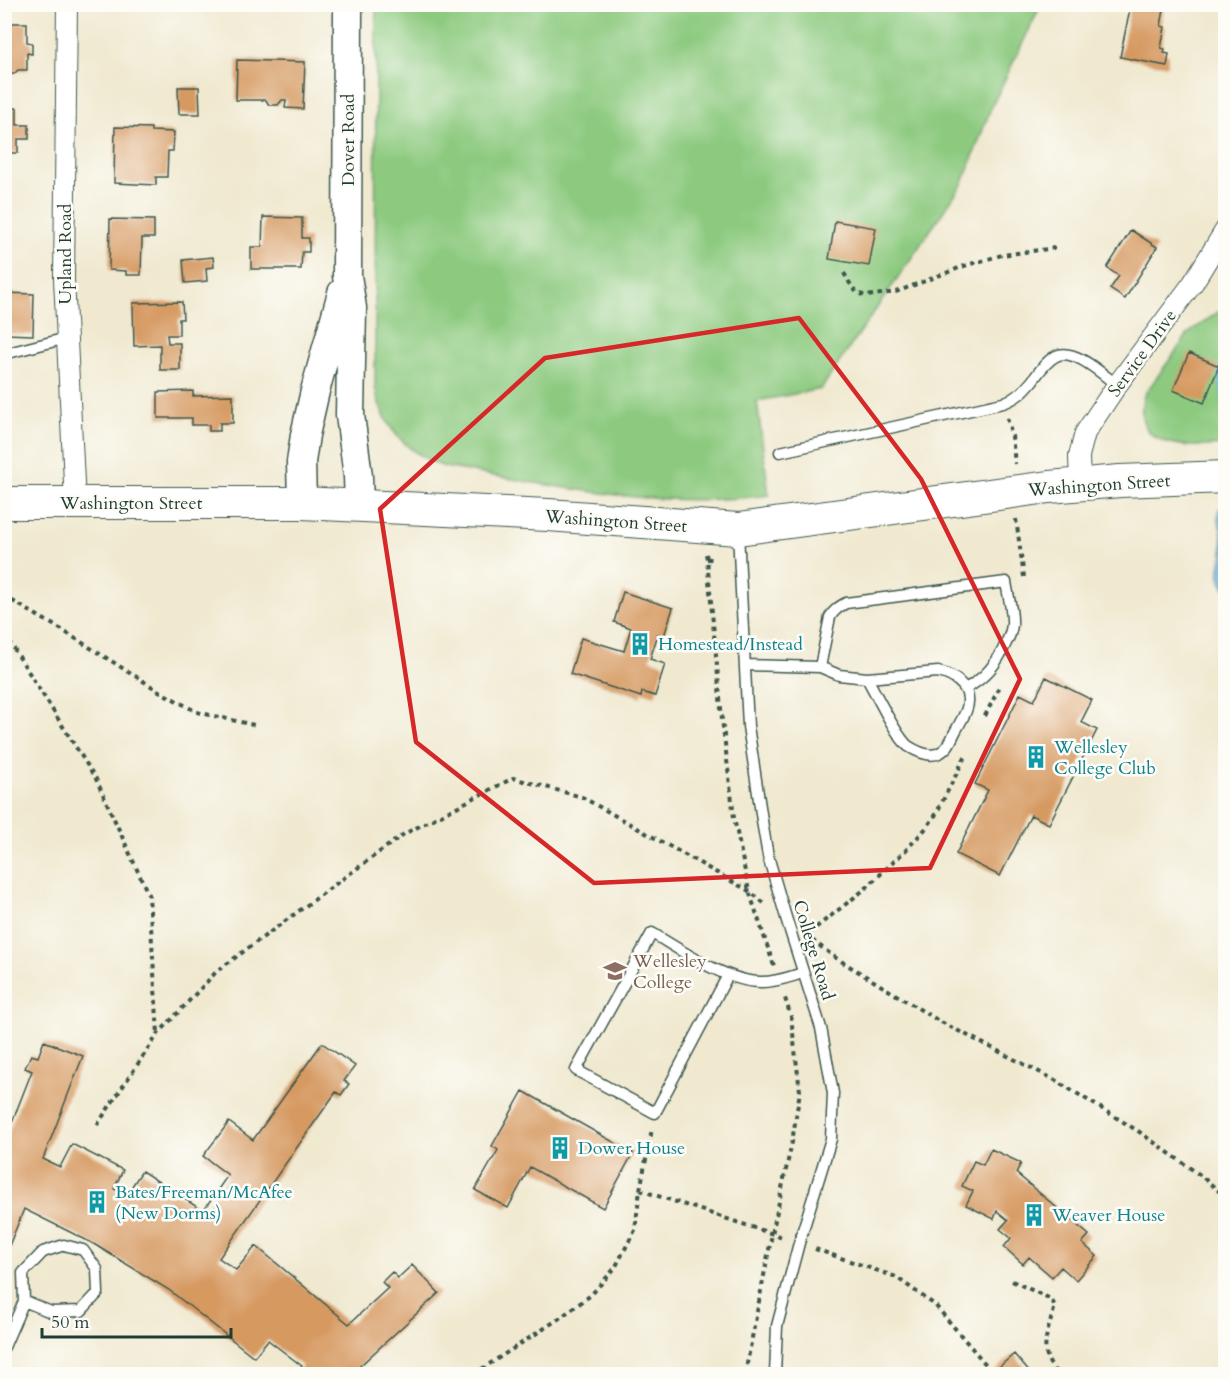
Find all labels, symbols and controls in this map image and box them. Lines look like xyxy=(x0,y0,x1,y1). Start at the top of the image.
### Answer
street label: Dover Road xyxy=(336,93,361,186)
street label: Upland Road xyxy=(53,203,78,304)
street label: Service Drive xyxy=(1102,304,1183,402)
street label: Washington Street xyxy=(1026,468,1171,503)
street label: Washington Street xyxy=(59,491,203,516)
street label: Washington Street xyxy=(543,504,688,539)
building icon: Homestead/Instead xyxy=(627,631,653,657)
place label: Homestead/Instead xyxy=(658,632,803,657)
place label: Wellesley College Club xyxy=(1053,735,1156,781)
building icon: Wellesley College Club xyxy=(1023,744,1049,770)
street label: College Road xyxy=(786,897,841,1004)
place label: Wellesley College xyxy=(632,949,707,995)
school or university icon: Wellesley College xyxy=(602,958,628,984)
building icon: Dower House xyxy=(547,1135,573,1161)
place label: Dower House xyxy=(578,1136,685,1161)
place label: Bates/Freeman/McAfee (New Dorms) xyxy=(115,1180,293,1226)
building icon: Bates/Freeman/McAfee (New Dorms) xyxy=(84,1189,110,1215)
building icon: Weaver House xyxy=(1021,1202,1047,1228)
place label: Weaver House xyxy=(1051,1203,1165,1228)
scale bar xyxy=(42,1301,231,1339)
text: 50 m xyxy=(51,1310,90,1335)

